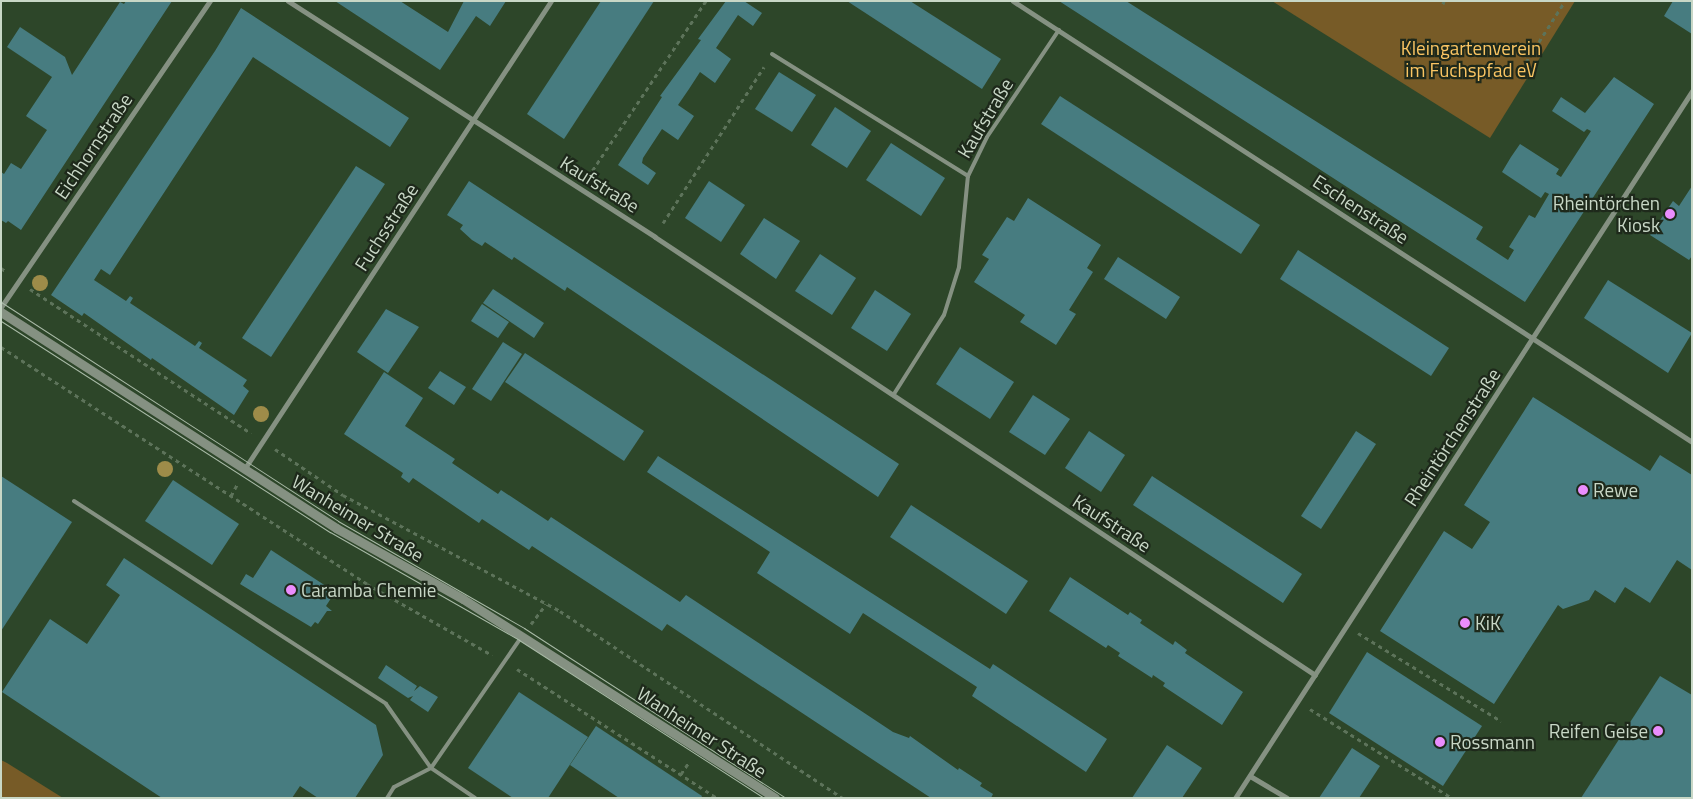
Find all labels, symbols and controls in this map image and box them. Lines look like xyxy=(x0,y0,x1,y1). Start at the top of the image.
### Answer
park label: Kleingartenverein im Fuchspfad eV xyxy=(1401,37,1541,81)
street label: Kaufstraße xyxy=(952,74,1018,162)
street label: Eichhornstraße xyxy=(49,89,137,203)
street label: Kaufstraße xyxy=(556,151,644,217)
street label: Eschenstraße xyxy=(1309,170,1413,248)
street label: Fuchsstraße xyxy=(349,179,423,275)
place label: Rheintörchen Kiosk xyxy=(1553,192,1660,236)
marker: Rheintörchen Kiosk xyxy=(1664,208,1676,220)
street label: Rheintörchenstraße xyxy=(1399,364,1505,510)
street label: Wanheimer Straße xyxy=(288,470,428,566)
place label: Rewe xyxy=(1593,479,1638,501)
marker: Rewe xyxy=(1577,484,1589,496)
street label: Kaufstraße xyxy=(1069,489,1155,557)
place label: Caramba Chemie xyxy=(301,579,436,601)
marker: Caramba Chemie xyxy=(285,584,297,596)
place label: KiK xyxy=(1475,612,1501,634)
marker: KiK xyxy=(1459,617,1471,629)
street label: Wanheimer Straße xyxy=(633,682,771,782)
place label: Reifen Geise xyxy=(1549,720,1648,742)
marker: Reifen Geise xyxy=(1652,725,1664,737)
place label: Rossmann xyxy=(1450,731,1535,753)
marker: Rossmann xyxy=(1434,736,1446,748)

